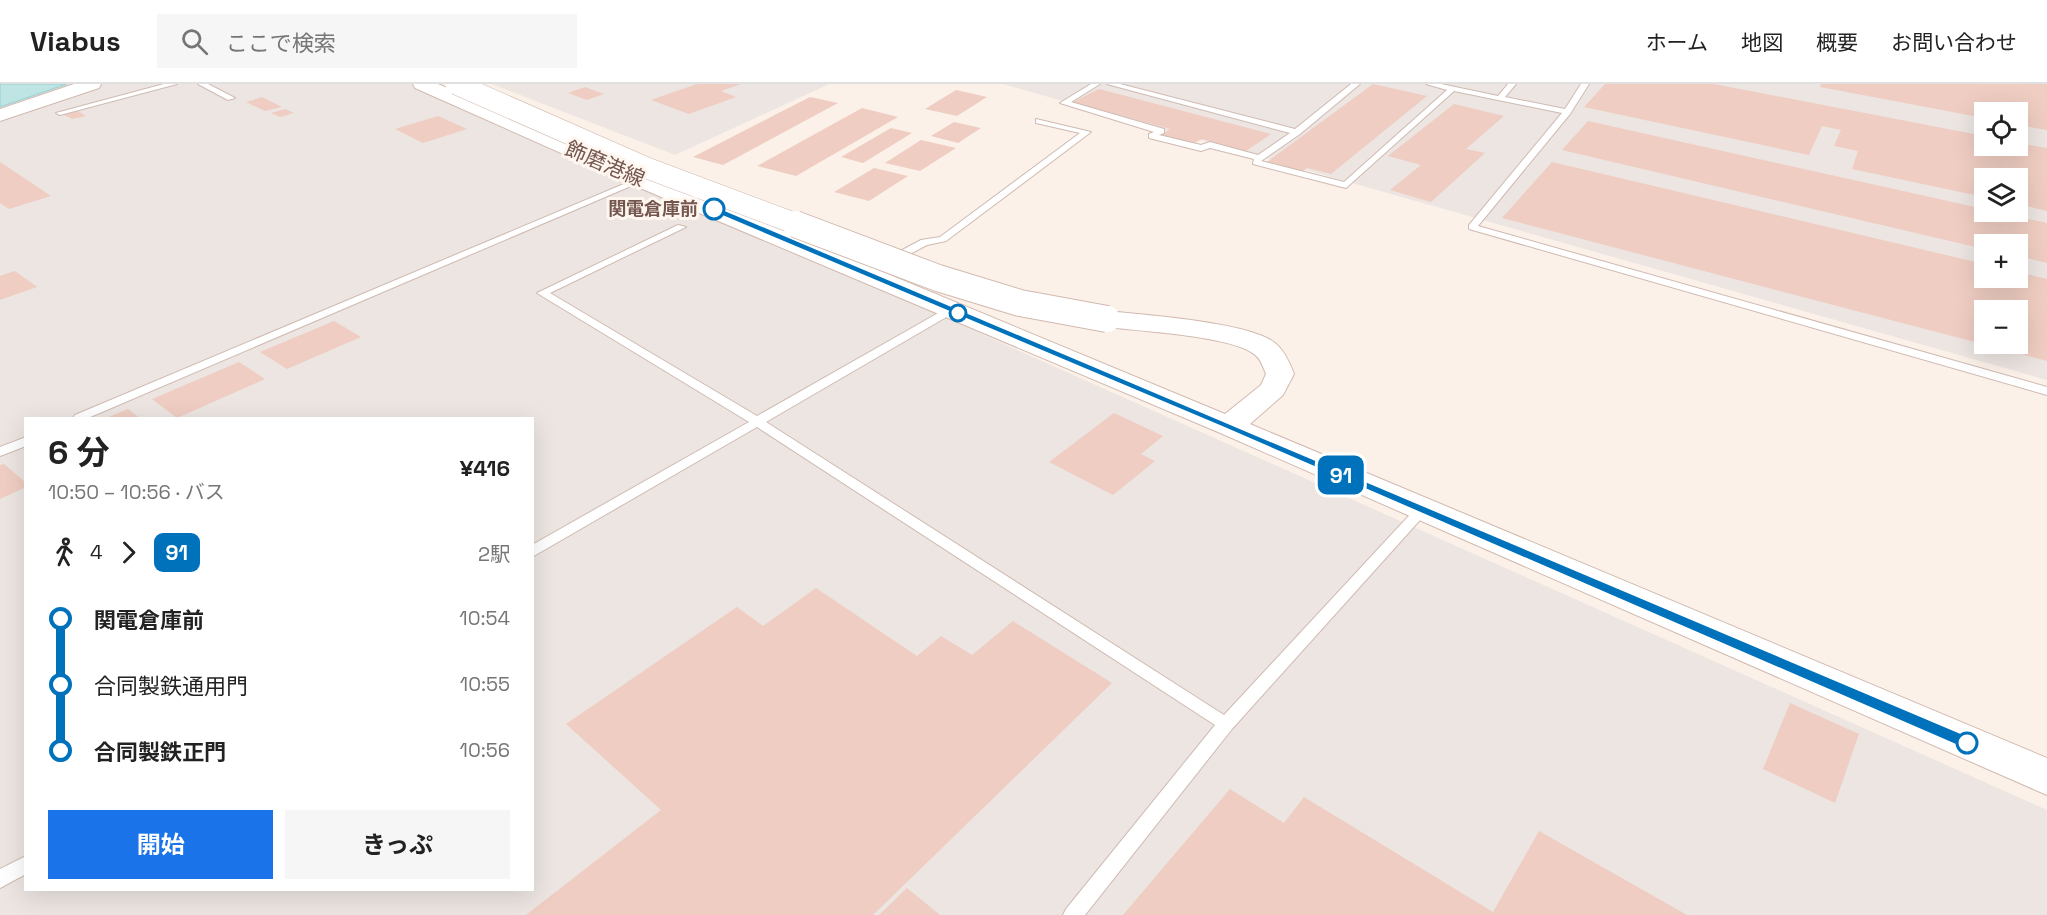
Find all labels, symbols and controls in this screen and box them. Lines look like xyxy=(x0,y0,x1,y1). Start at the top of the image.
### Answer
search box xyxy=(157,14,577,68)
text: Viabus xyxy=(30,23,121,59)
icon: search xyxy=(178,25,211,58)
text: ここで検索 xyxy=(226,29,336,57)
text: ホーム xyxy=(1646,29,1708,56)
text: 地図 xyxy=(1741,29,1783,56)
text: 概要 xyxy=(1816,29,1858,56)
text: お問い合わせ xyxy=(1891,29,2017,56)
map controls xyxy=(1974,102,2028,354)
button: locate xyxy=(1974,102,2028,156)
street label: 飾磨港線 xyxy=(561,135,649,192)
button: layers xyxy=(1974,168,2028,222)
place label: 関電倉庫前 xyxy=(608,197,698,220)
marker: 関電倉庫前 xyxy=(703,198,725,220)
button: + xyxy=(1974,234,2028,288)
button: − xyxy=(1974,300,2028,354)
unlabelled marker xyxy=(949,304,967,322)
text: 6 分 xyxy=(48,432,110,474)
text: ¥416 xyxy=(460,454,510,482)
line badge: 91 xyxy=(1314,456,1368,494)
text: 91 xyxy=(1330,462,1352,489)
text: 10:50 – 10:56 · バス xyxy=(48,479,225,505)
icon: walk xyxy=(48,536,81,569)
icon: forward xyxy=(112,536,145,569)
text: 4 xyxy=(90,539,103,565)
text: 91 xyxy=(166,539,188,566)
text: 2駅 xyxy=(478,541,510,567)
text: 10:54 xyxy=(459,605,510,631)
text: 関電倉庫前 xyxy=(94,606,204,634)
text: 10:55 xyxy=(460,671,510,697)
text: 合同製鉄通用門 xyxy=(94,672,248,700)
unlabelled marker xyxy=(1956,732,1978,754)
text: 10:56 xyxy=(460,737,510,763)
text: 合同製鉄正門 xyxy=(94,738,226,766)
button: 開始 xyxy=(48,810,273,879)
button: きっぷ xyxy=(285,810,510,879)

